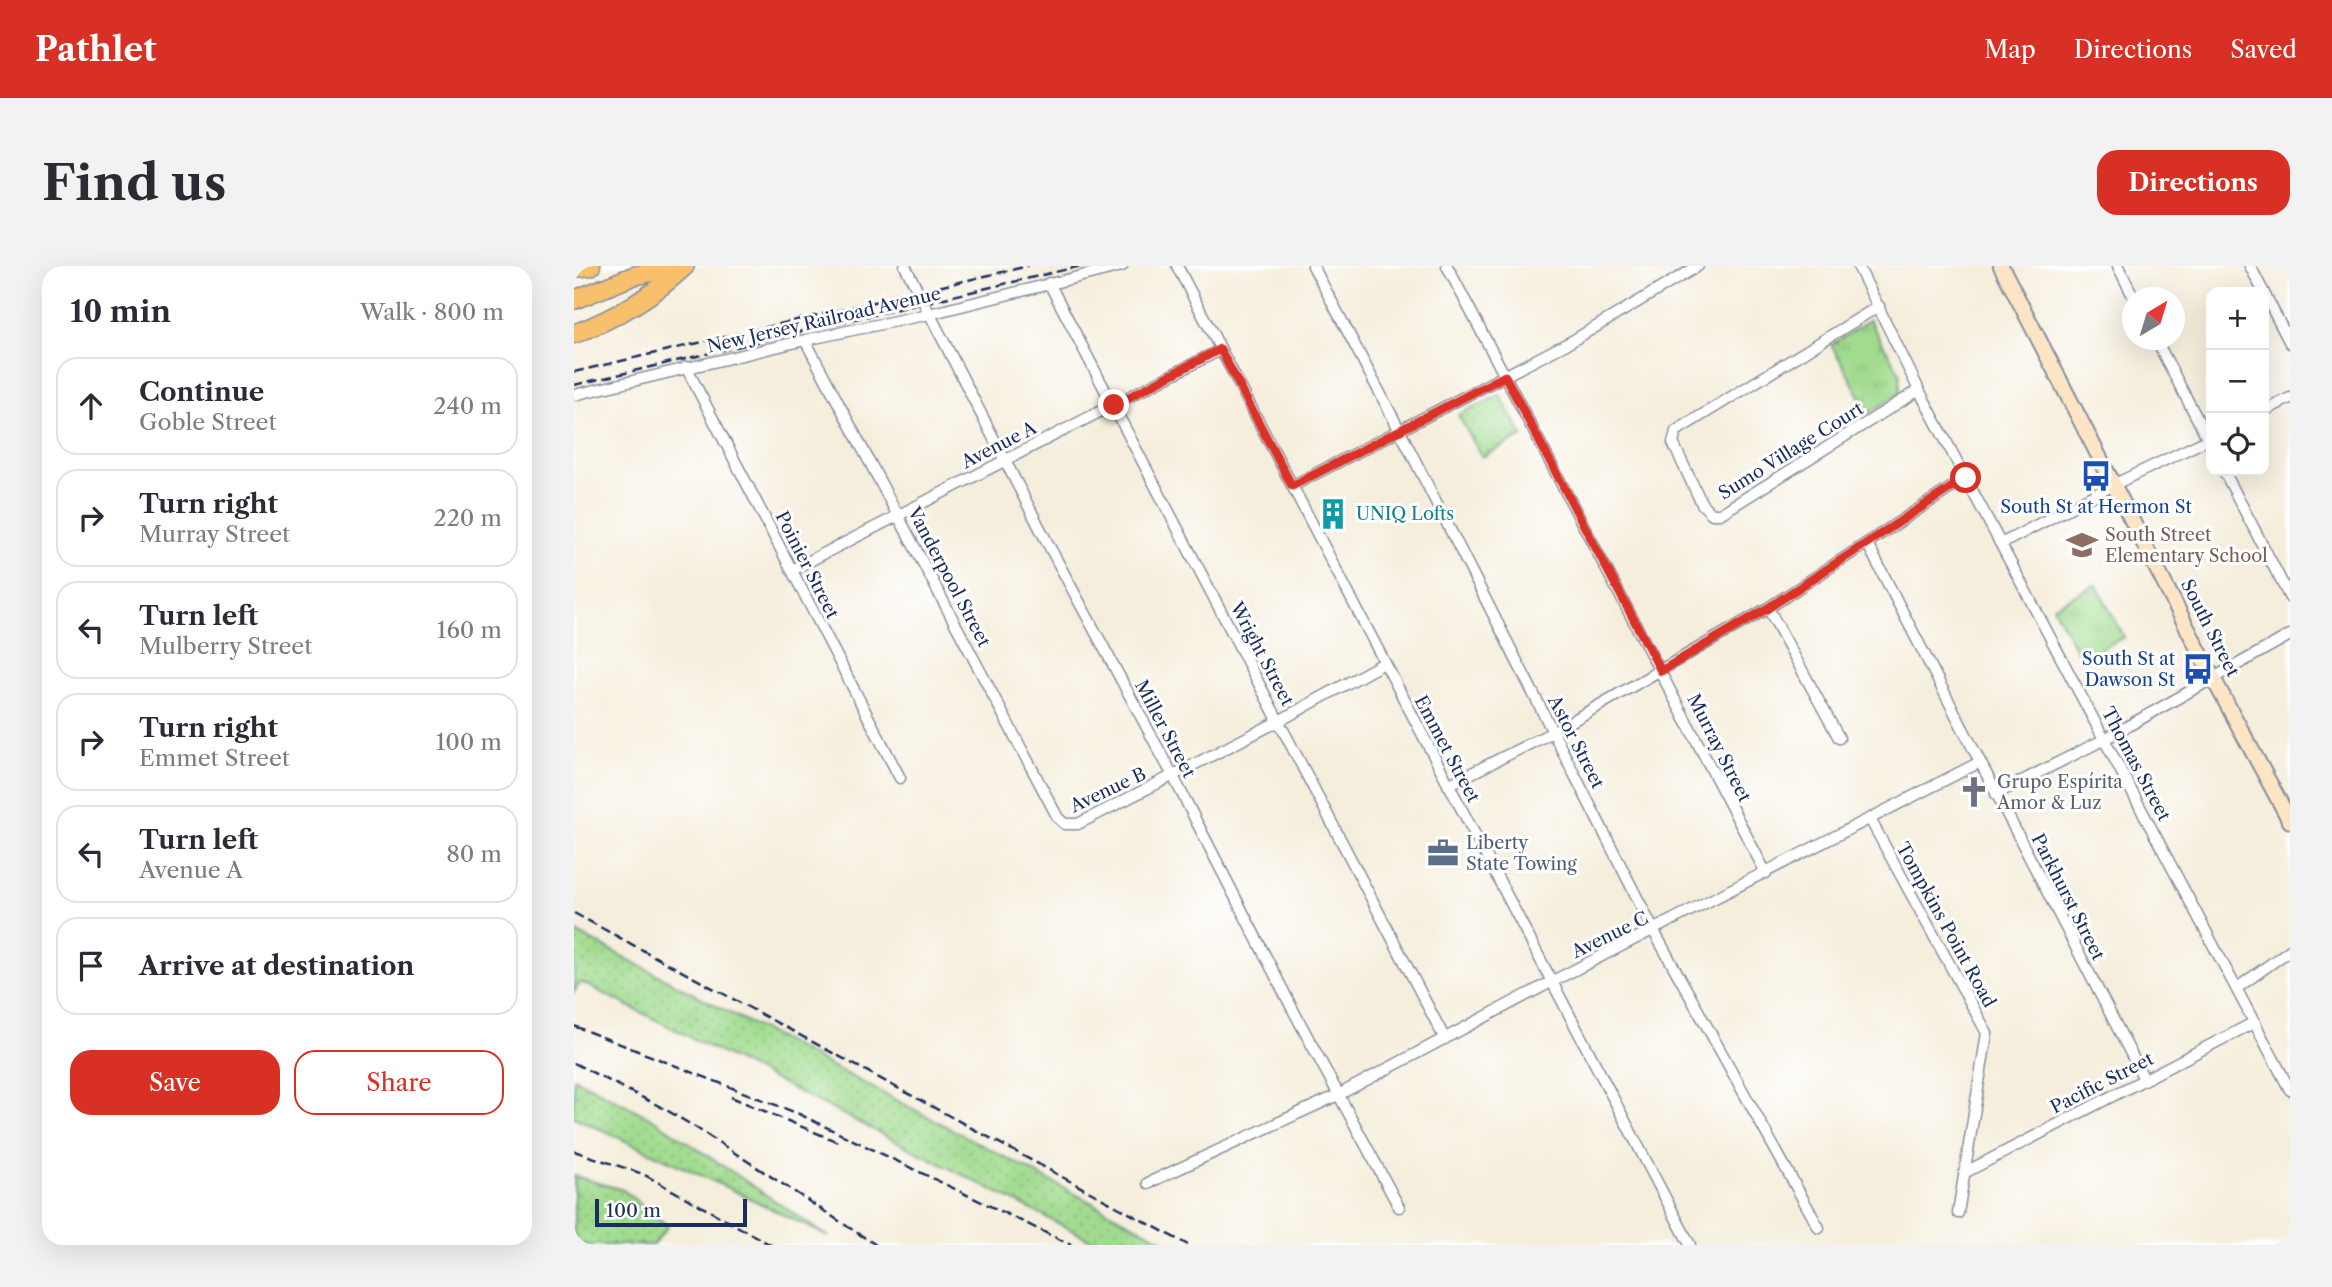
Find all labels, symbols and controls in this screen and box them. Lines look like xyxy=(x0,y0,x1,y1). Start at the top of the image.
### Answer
text: Pathlet xyxy=(35,29,157,70)
text: Map xyxy=(1984,35,2036,64)
text: Directions xyxy=(2074,35,2192,64)
text: Saved xyxy=(2230,35,2297,64)
button: Directions xyxy=(2097,150,2290,215)
text: Find us xyxy=(42,152,226,213)
street label: New Jersey Railroad Avenue xyxy=(705,282,943,358)
north arrow xyxy=(2122,287,2185,350)
map controls xyxy=(2206,287,2269,476)
button: + xyxy=(2206,287,2269,350)
text: 10 min xyxy=(70,293,171,330)
text: Walk · 800 m xyxy=(360,298,504,326)
button: − xyxy=(2206,350,2269,413)
text: Continue xyxy=(139,376,264,408)
icon: ahead xyxy=(72,387,110,425)
route end xyxy=(1098,389,1129,420)
text: 240 m xyxy=(433,392,502,420)
street label: Sumo Village Court xyxy=(1715,397,1868,504)
text: Goble Street xyxy=(139,408,277,436)
button: locate xyxy=(2206,413,2269,476)
street label: Avenue A xyxy=(957,416,1041,474)
bus stop icon: South St at Hermon St xyxy=(2079,459,2113,493)
route start xyxy=(1950,462,1981,493)
text: Turn right xyxy=(139,488,278,520)
place label: South St at Hermon St xyxy=(2000,496,2192,518)
building icon: UNIQ Lofts xyxy=(1316,497,1350,531)
icon: right xyxy=(72,499,110,537)
street label: Vanderpool Street xyxy=(902,503,995,651)
place label: UNIQ Lofts xyxy=(1356,503,1454,525)
text: 220 m xyxy=(433,504,502,532)
street label: Poinier Street xyxy=(770,508,844,623)
text: Murray Street xyxy=(139,520,290,548)
place label: South Street Elementary School xyxy=(2105,524,2268,567)
school or university icon: South Street Elementary School xyxy=(2065,528,2099,562)
street label: South Street xyxy=(2176,576,2244,681)
street label: Wright Street xyxy=(1225,597,1299,710)
text: Turn left xyxy=(139,600,258,632)
icon: left xyxy=(72,611,110,649)
text: 160 m xyxy=(437,616,502,644)
text: Mulberry Street xyxy=(139,632,312,660)
place label: South St at Dawson St xyxy=(2082,648,2176,691)
bus stop icon: South St at Dawson St xyxy=(2181,652,2215,686)
street label: Miller Street xyxy=(1130,676,1200,782)
street label: Murray Street xyxy=(1682,690,1756,806)
street label: Astor Street xyxy=(1543,691,1609,793)
street label: Emmet Street xyxy=(1410,692,1485,807)
street label: Thomas Street xyxy=(2097,703,2176,825)
text: Turn right xyxy=(139,712,278,744)
icon: right xyxy=(72,723,110,761)
text: 100 m xyxy=(436,728,502,756)
text: Emmet Street xyxy=(139,744,290,772)
street label: Avenue B xyxy=(1066,763,1150,818)
place label: Grupo Espírita Amor & Luz xyxy=(1996,771,2123,814)
church icon: Grupo Espírita Amor & Luz xyxy=(1957,775,1991,809)
text: Turn left xyxy=(139,824,258,856)
street label: Parkhurst Street xyxy=(2027,830,2110,964)
place label: Liberty State Towing xyxy=(1466,832,1577,875)
icon: left xyxy=(72,835,110,873)
office icon: Liberty State Towing xyxy=(1426,836,1460,870)
street label: Tompkins Point Road xyxy=(1891,839,2001,1011)
text: 80 m xyxy=(446,840,502,868)
text: Avenue A xyxy=(139,856,243,884)
street label: Avenue C xyxy=(1567,907,1652,963)
icon: arrive xyxy=(72,947,110,985)
text: Arrive at destination xyxy=(139,950,414,982)
street label: Pacific Street xyxy=(2047,1047,2158,1118)
button: Save xyxy=(70,1050,280,1115)
button: Share xyxy=(294,1050,504,1115)
scale bar xyxy=(595,1196,747,1228)
text: 100 m xyxy=(606,1199,661,1222)

